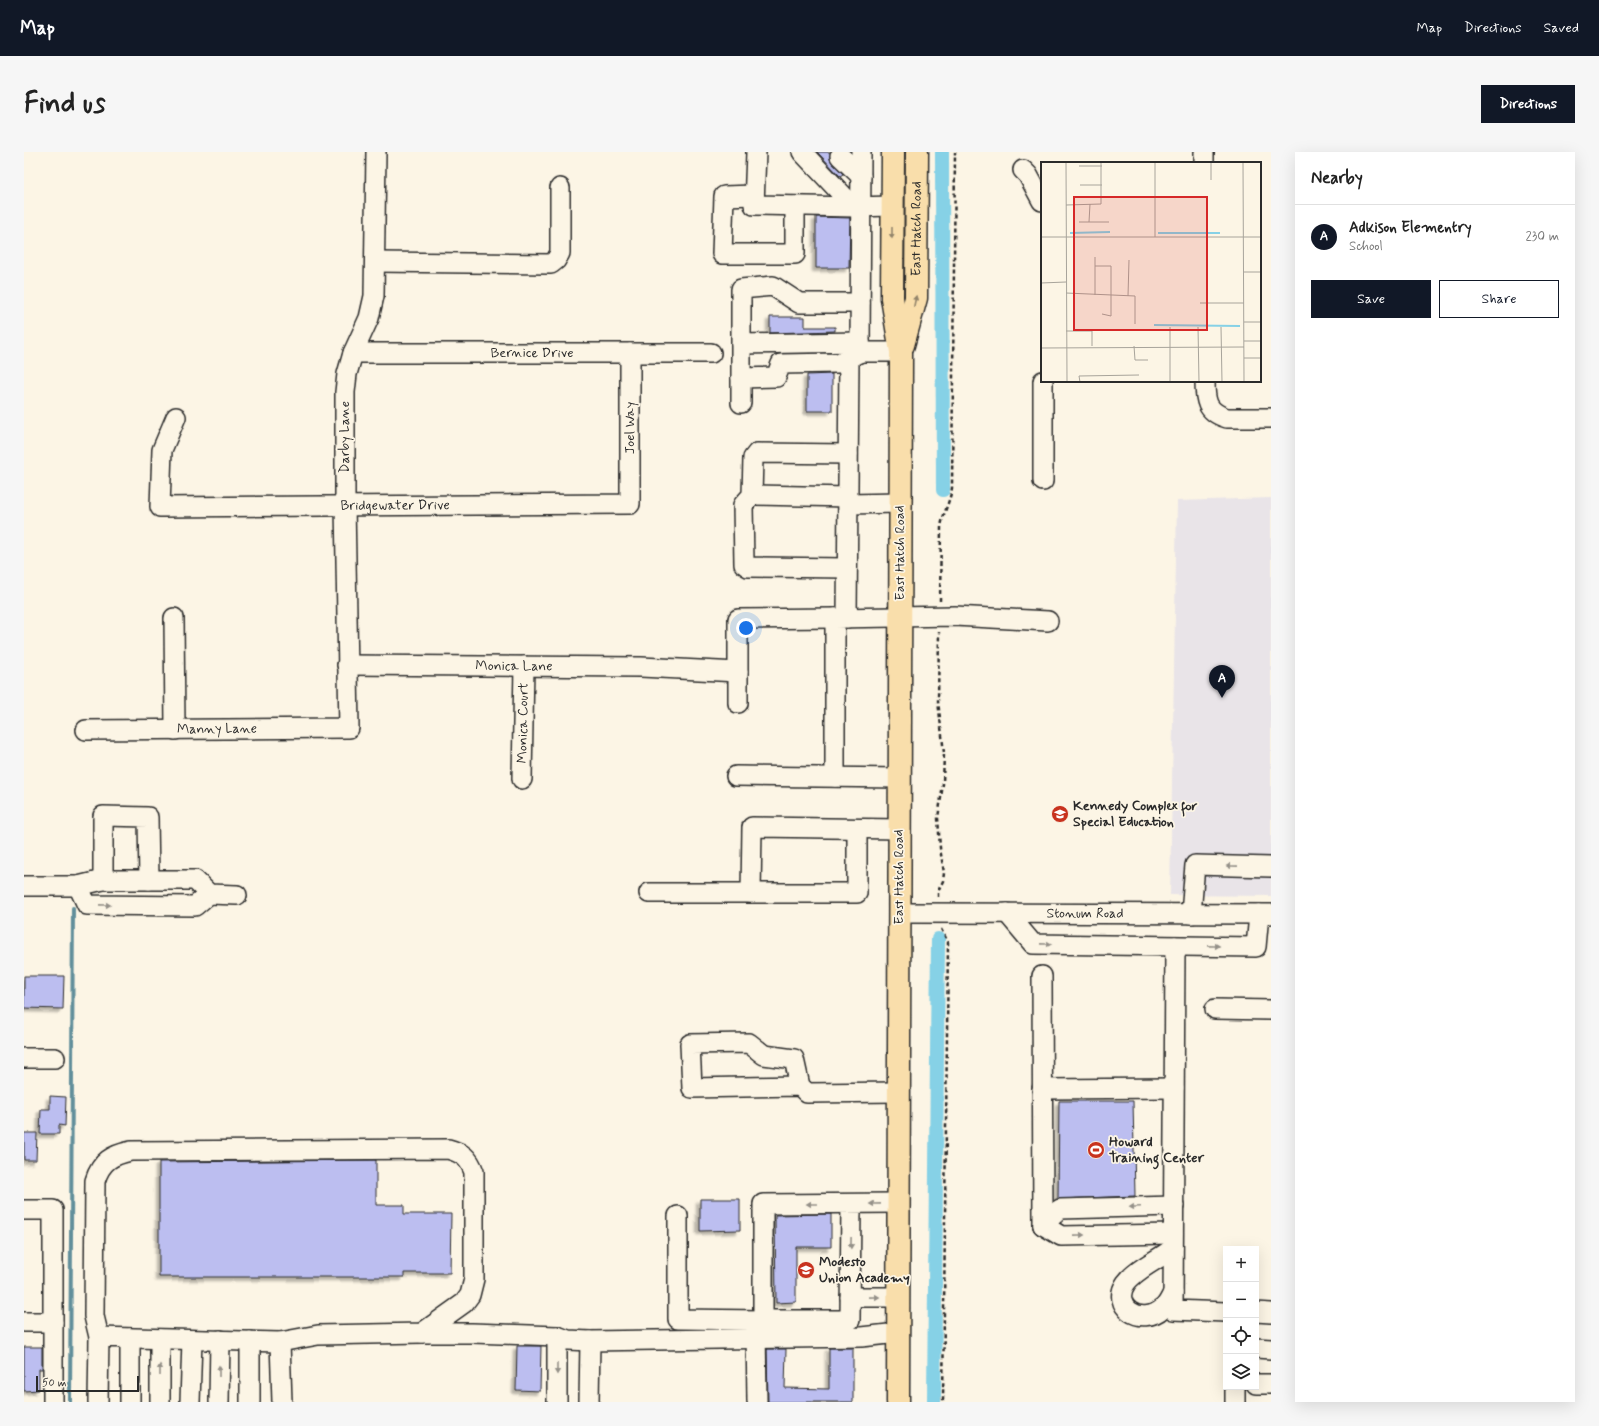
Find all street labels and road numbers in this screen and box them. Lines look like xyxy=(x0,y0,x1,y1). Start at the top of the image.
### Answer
street label: East Hatch Road xyxy=(907,181,926,276)
street label: Bernice Drive xyxy=(490,344,574,362)
street label: Darby Lane xyxy=(336,401,354,473)
street label: Joel Way xyxy=(621,402,639,454)
street label: Bridgewater Drive xyxy=(340,496,450,515)
street label: East Hatch Road xyxy=(891,505,909,601)
street label: Monica Lane xyxy=(475,657,553,675)
street label: Monica Court xyxy=(513,682,533,764)
street label: Manny Lane xyxy=(177,720,257,738)
street label: East Hatch Road xyxy=(890,829,908,925)
street label: Stonum Road xyxy=(1046,904,1124,923)

